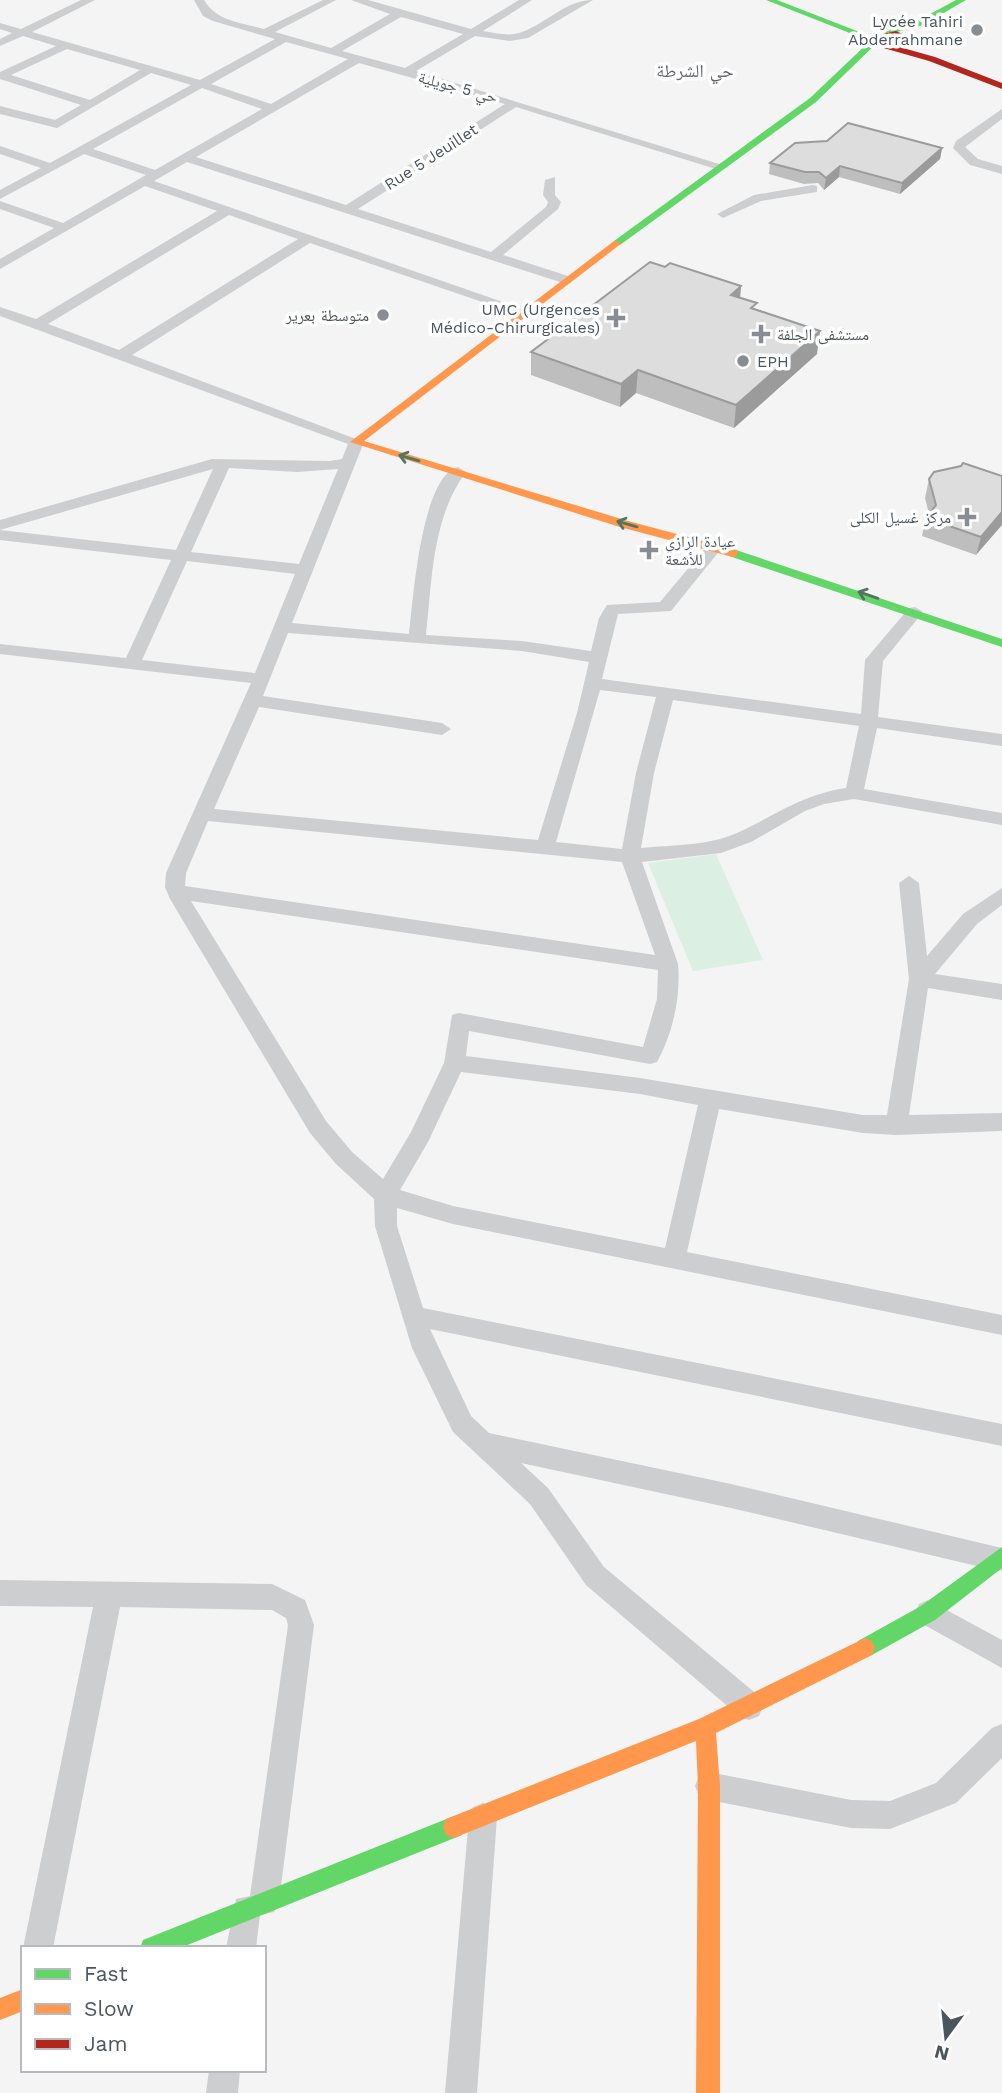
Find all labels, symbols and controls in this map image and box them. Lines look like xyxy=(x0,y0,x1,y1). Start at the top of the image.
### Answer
place label: Lycée Tahiri Abderrahmane xyxy=(848,12,963,49)
marker: Lycée Tahiri Abderrahmane xyxy=(969,22,985,38)
district label: حي الشرطة xyxy=(656,60,734,85)
street label: حي 5 جويلية xyxy=(415,67,500,110)
street label: Rue 5 Jeuillet xyxy=(381,120,481,194)
place label: UMC (Urgences Médico-Chirurgicales) xyxy=(430,300,600,337)
place label: متوسطة بعرير xyxy=(285,306,369,325)
marker: متوسطة بعرير xyxy=(375,307,391,323)
marker: UMC (Urgences Médico-Chirurgicales) xyxy=(606,308,626,328)
marker: مستشفى الجلفة xyxy=(751,324,771,344)
place label: مستشفى الجلفة xyxy=(777,325,869,345)
place label: EPH xyxy=(757,352,789,371)
marker: EPH xyxy=(735,353,751,369)
one-way arrow xyxy=(399,451,421,464)
marker: مركز غسيل الكلى xyxy=(957,507,977,527)
place label: مركز غسيل الكلى xyxy=(850,508,951,528)
one-way arrow xyxy=(616,517,638,530)
place label: عيادة الرازي للأشعة xyxy=(665,532,735,569)
marker: عيادة الرازي للأشعة xyxy=(639,540,659,560)
one-way arrow xyxy=(858,588,880,601)
legend xyxy=(21,1946,266,2072)
text: Fast xyxy=(84,1961,128,1986)
text: Slow xyxy=(84,1996,134,2021)
north arrow xyxy=(911,2002,981,2072)
text: Jam xyxy=(84,2031,127,2056)
text: N xyxy=(932,2040,952,2066)

